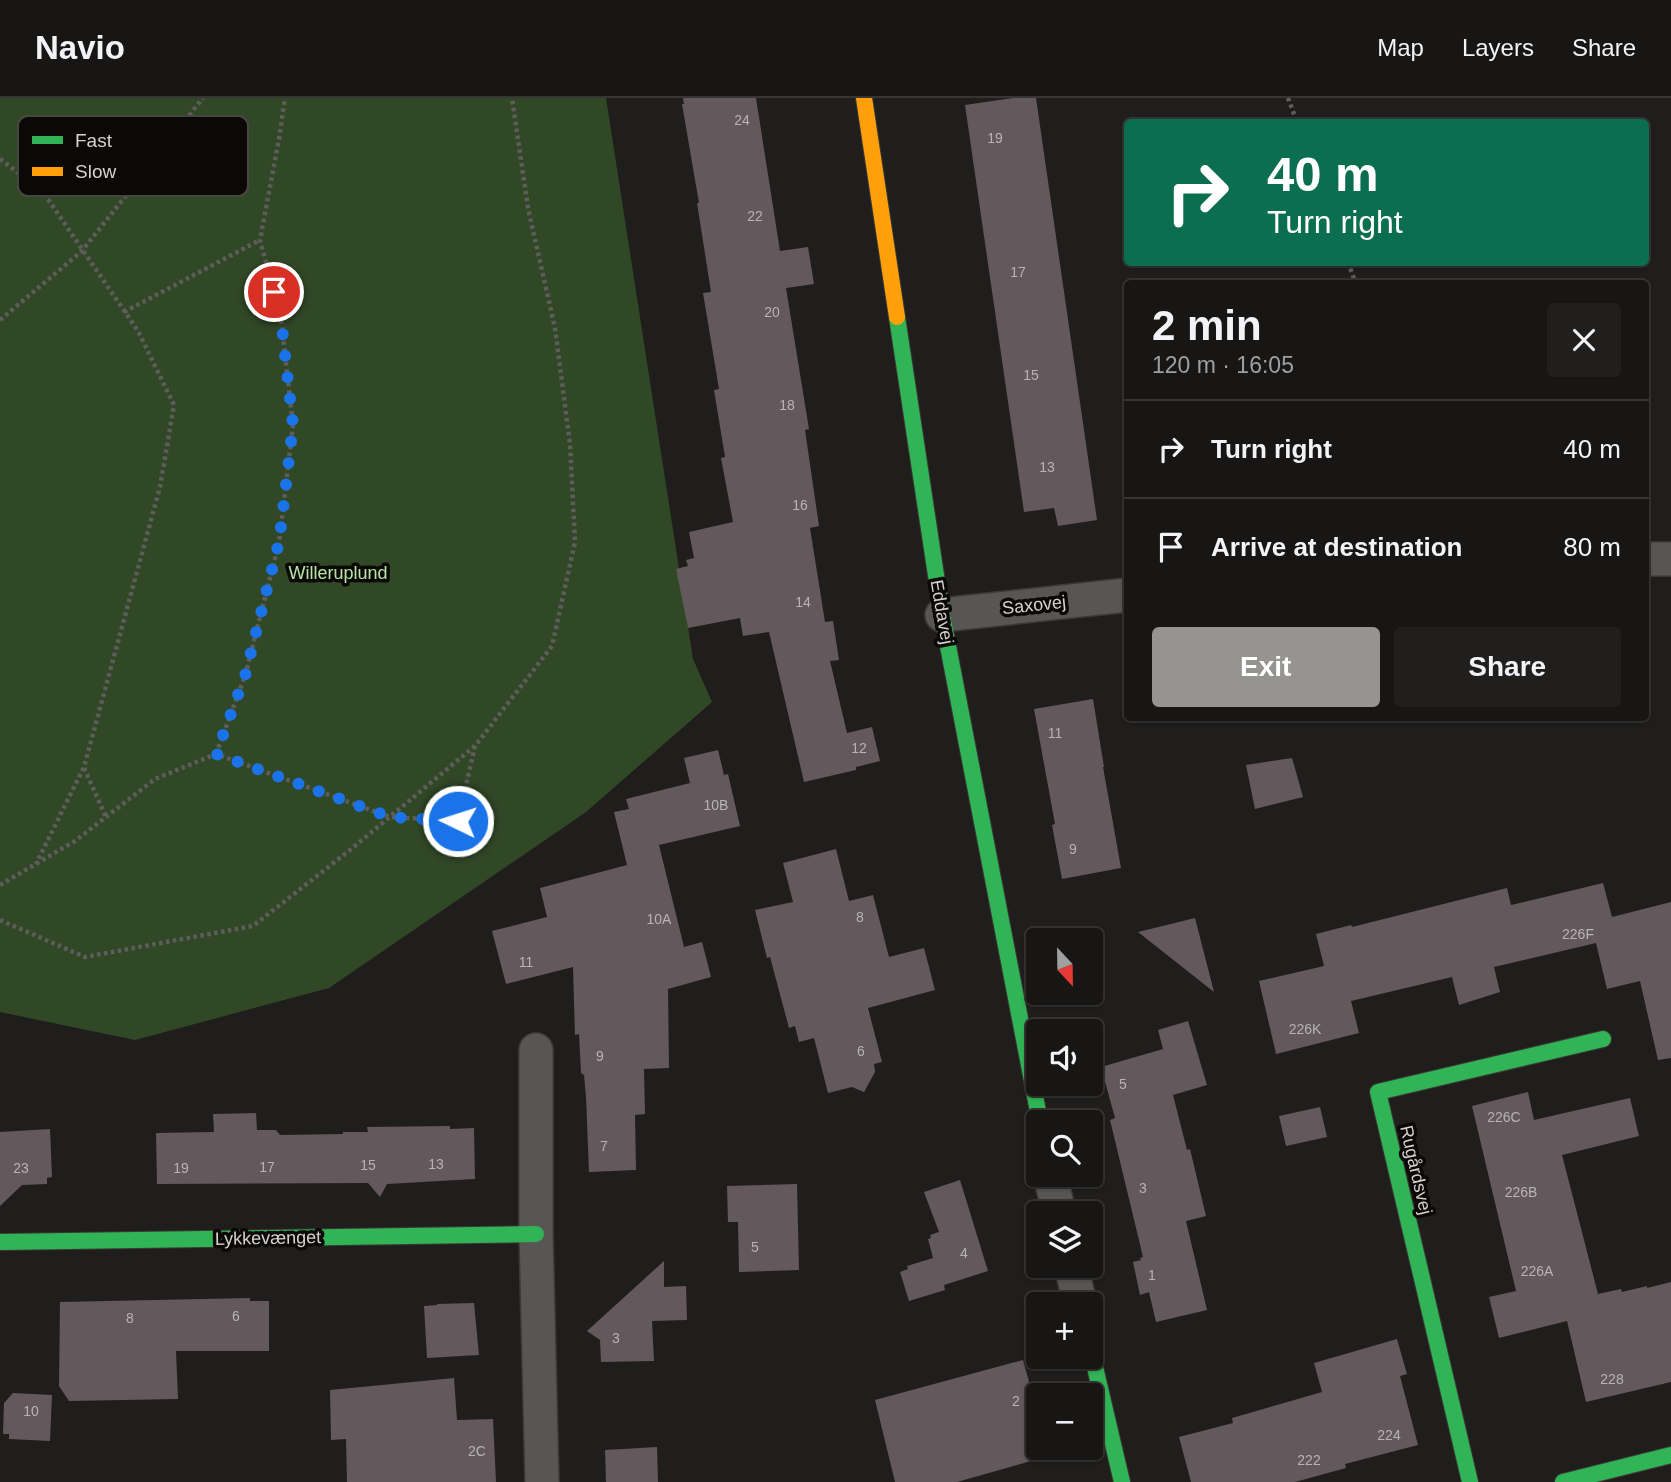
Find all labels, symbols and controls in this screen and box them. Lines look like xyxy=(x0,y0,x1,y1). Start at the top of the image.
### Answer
text: Navio xyxy=(35,29,125,66)
text: Map xyxy=(1377,34,1424,61)
text: Layers xyxy=(1462,34,1534,61)
text: Share xyxy=(1572,34,1636,61)
house number: 24 xyxy=(734,112,750,128)
legend xyxy=(18,116,248,196)
text: Fast xyxy=(75,130,113,151)
house number: 19 xyxy=(987,130,1003,146)
icon: right xyxy=(1152,147,1243,238)
text: 40 m xyxy=(1267,147,1379,201)
text: Slow xyxy=(75,161,116,182)
text: Turn right xyxy=(1267,204,1403,240)
house number: 22 xyxy=(747,208,763,224)
pin xyxy=(244,262,304,322)
house number: 17 xyxy=(1010,264,1026,280)
icon: arrive xyxy=(255,273,293,311)
text: 2 min xyxy=(1152,302,1262,349)
button: close xyxy=(1547,303,1621,377)
house number: 20 xyxy=(764,304,780,320)
text: 120 m · 16:05 xyxy=(1152,352,1294,378)
house number: 15 xyxy=(1023,367,1039,383)
house number: 18 xyxy=(779,397,795,413)
icon: right xyxy=(1152,430,1190,468)
text: Turn right xyxy=(1211,434,1332,464)
text: 40 m xyxy=(1563,434,1621,464)
house number: 13 xyxy=(1039,459,1055,475)
house number: 16 xyxy=(792,497,808,513)
icon: arrive xyxy=(1152,528,1190,566)
text: Arrive at destination xyxy=(1211,532,1462,562)
text: 80 m xyxy=(1563,532,1621,562)
park label: Willeruplund xyxy=(288,563,388,583)
street label: Eddavej xyxy=(927,578,957,646)
street label: Saxovej xyxy=(1001,592,1067,618)
house number: 14 xyxy=(795,594,811,610)
button: Exit xyxy=(1152,627,1380,707)
button: Share xyxy=(1394,627,1621,707)
house number: 11 xyxy=(1048,725,1062,741)
house number: 12 xyxy=(851,740,867,756)
position arrow xyxy=(421,784,495,858)
house number: 10B xyxy=(704,797,728,813)
house number: 9 xyxy=(1069,841,1077,857)
house number: 8 xyxy=(856,909,864,925)
house number: 10A xyxy=(647,911,672,927)
house number: 226F xyxy=(1562,926,1594,942)
north arrow xyxy=(1026,928,1102,1004)
map controls xyxy=(1026,928,1103,1460)
house number: 11 xyxy=(519,954,533,970)
button: sound xyxy=(1026,1019,1103,1096)
house number: 226K xyxy=(1289,1021,1322,1037)
house number: 6 xyxy=(857,1043,865,1059)
house number: 9 xyxy=(596,1048,604,1064)
house number: 5 xyxy=(1119,1076,1127,1092)
house number: 226C xyxy=(1487,1109,1521,1125)
button: search xyxy=(1026,1110,1103,1187)
street label: Rugårdsvej xyxy=(1396,1123,1436,1217)
house number: 7 xyxy=(600,1138,608,1154)
house number: 13 xyxy=(428,1156,444,1172)
house number: 15 xyxy=(360,1157,376,1173)
house number: 17 xyxy=(259,1159,275,1175)
house number: 23 xyxy=(13,1160,29,1176)
house number: 19 xyxy=(173,1160,189,1176)
house number: 3 xyxy=(1139,1180,1147,1196)
house number: 226B xyxy=(1505,1184,1537,1200)
button: layers xyxy=(1026,1201,1103,1278)
street label: Lykkevænget xyxy=(215,1227,321,1249)
house number: 5 xyxy=(751,1239,759,1255)
house number: 4 xyxy=(960,1245,968,1261)
house number: 226A xyxy=(1521,1263,1554,1279)
house number: 1 xyxy=(1148,1267,1156,1283)
button: + xyxy=(1026,1292,1103,1369)
house number: 6 xyxy=(232,1308,240,1324)
house number: 8 xyxy=(126,1310,134,1326)
house number: 3 xyxy=(612,1330,620,1346)
house number: 228 xyxy=(1600,1371,1624,1387)
button: − xyxy=(1026,1383,1103,1460)
house number: 2 xyxy=(1012,1393,1020,1409)
house number: 10 xyxy=(23,1403,39,1419)
house number: 224 xyxy=(1377,1427,1401,1443)
house number: 2C xyxy=(468,1443,486,1459)
house number: 222 xyxy=(1297,1452,1321,1468)

